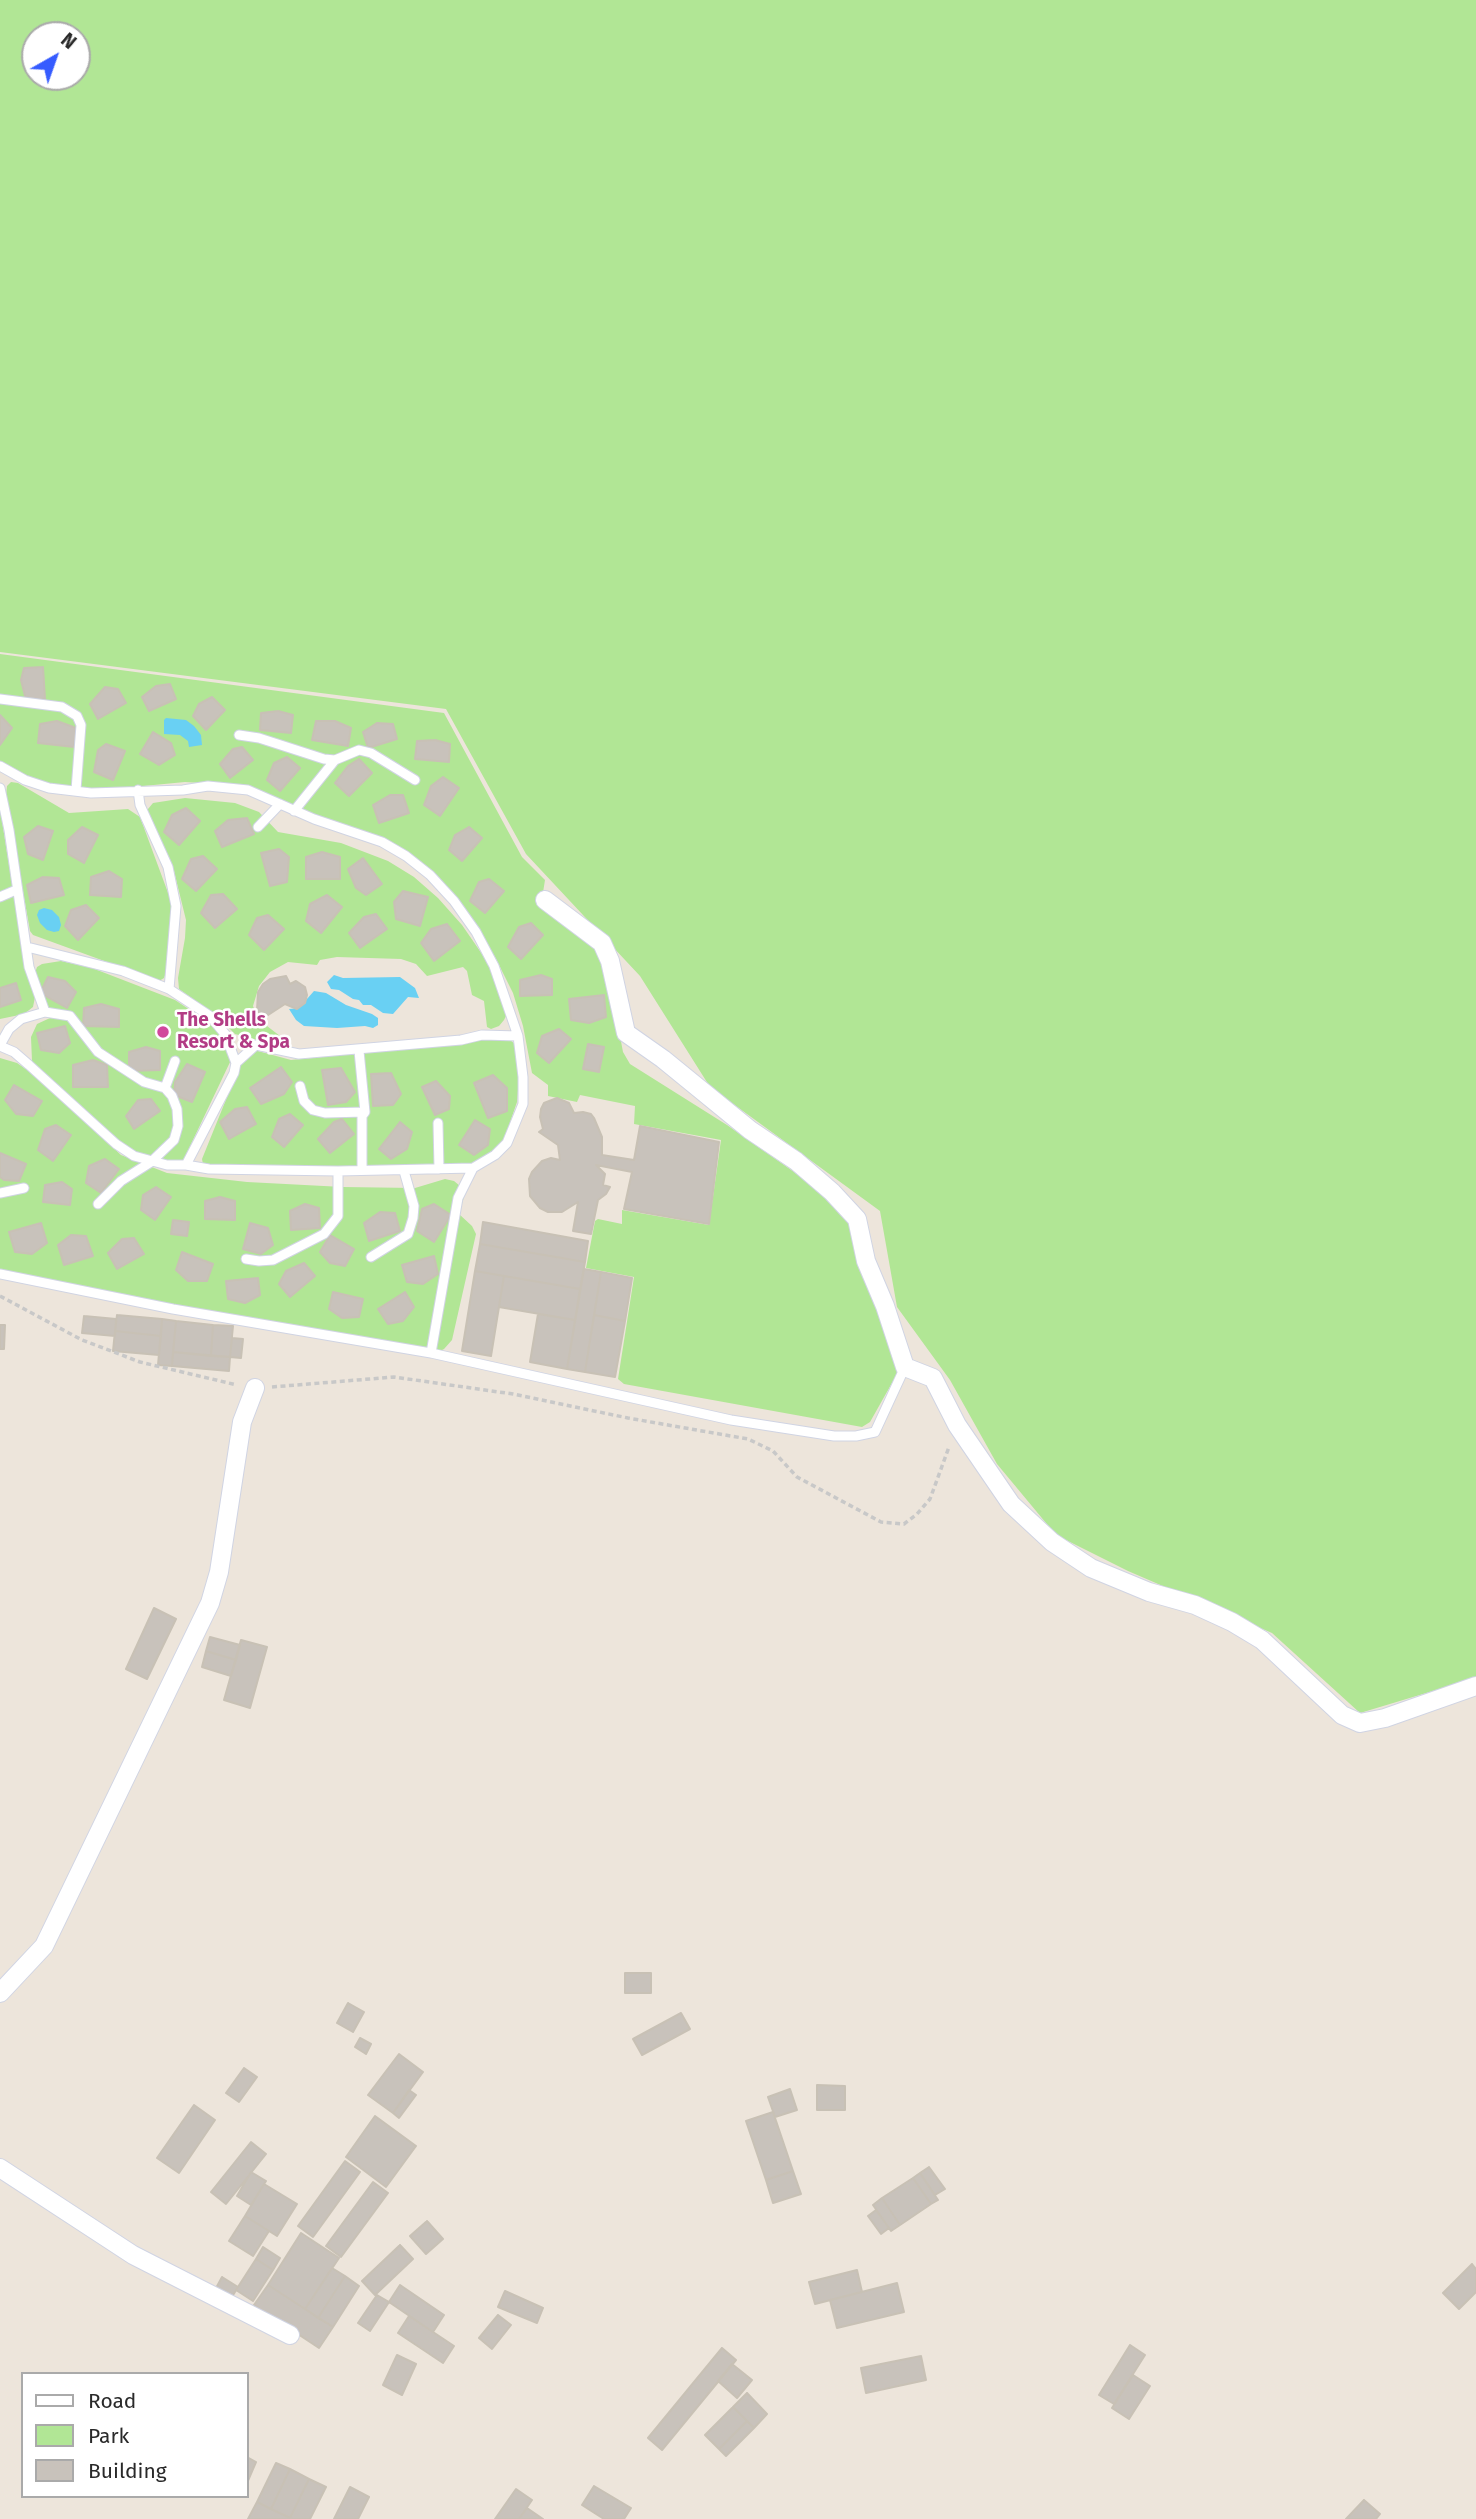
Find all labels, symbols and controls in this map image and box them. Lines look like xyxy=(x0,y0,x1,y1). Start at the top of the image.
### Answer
north arrow xyxy=(21,21,91,91)
text: N xyxy=(56,28,81,54)
place label: The Shells Resort & Spa xyxy=(177,1010,290,1054)
marker: The Shells Resort & Spa xyxy=(155,1024,171,1040)
legend xyxy=(21,2372,248,2498)
text: Road xyxy=(88,2388,136,2414)
text: Park xyxy=(88,2423,129,2449)
text: Building xyxy=(88,2458,167,2484)

